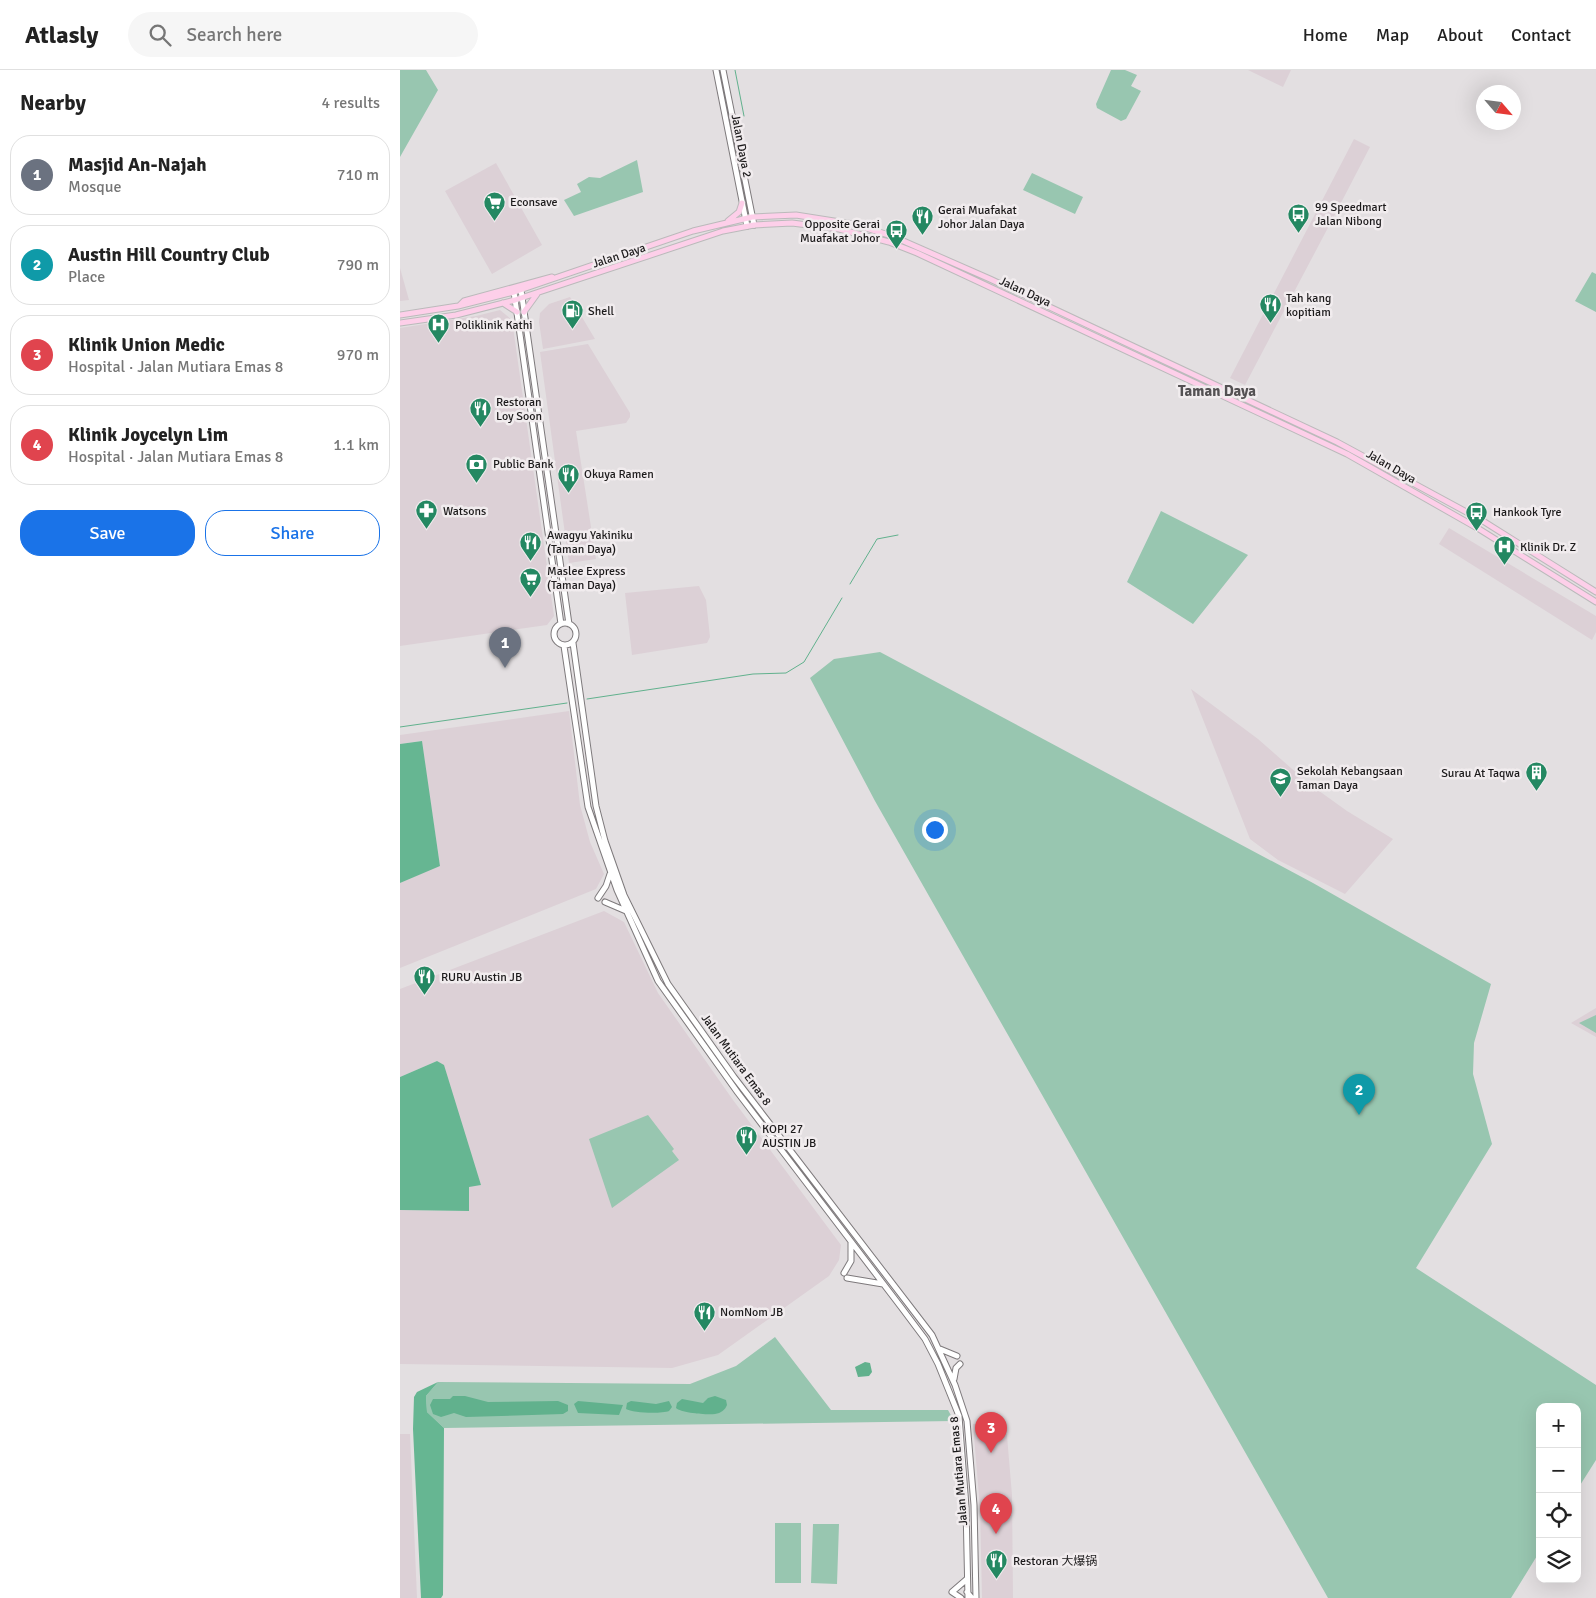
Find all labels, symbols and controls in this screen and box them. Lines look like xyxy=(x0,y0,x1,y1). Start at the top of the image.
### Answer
search box xyxy=(128,12,478,57)
text: Atlasly xyxy=(25,20,98,50)
icon: search xyxy=(146,21,174,49)
text: Search here xyxy=(186,23,282,47)
text: Home xyxy=(1303,24,1348,46)
text: Map xyxy=(1376,24,1409,46)
text: About xyxy=(1437,24,1483,46)
text: Contact xyxy=(1511,24,1571,46)
north arrow xyxy=(1476,85,1521,130)
text: Nearby xyxy=(20,90,86,116)
text: 4 results xyxy=(321,93,380,113)
street label: Jalan Daya 2 xyxy=(728,113,754,179)
text: Masjid An-Najah xyxy=(68,153,206,177)
text: 1 xyxy=(33,165,41,185)
text: 710 m xyxy=(337,165,379,185)
text: Mosque xyxy=(68,177,121,197)
supermarket icon: Econsave xyxy=(482,190,506,221)
place label: Econsave xyxy=(510,195,557,210)
place label: 99 Speedmart Jalan Nibong xyxy=(1315,200,1387,229)
bus stop icon: 99 Speedmart Jalan Nibong xyxy=(1287,202,1311,233)
place label: Gerai Muafakat Johor Jalan Daya xyxy=(938,203,1025,232)
restaurant icon: Gerai Muafakat Johor Jalan Daya xyxy=(910,205,934,236)
place label: Opposite Gerai Muafakat Johor xyxy=(800,217,881,246)
bus stop icon: Opposite Gerai Muafakat Johor xyxy=(884,219,908,250)
street label: Jalan Daya xyxy=(590,240,648,272)
text: Austin Hill Country Club xyxy=(68,243,270,267)
text: 2 xyxy=(33,255,41,275)
text: 790 m xyxy=(337,255,379,275)
text: Place xyxy=(68,267,105,287)
street label: Jalan Daya xyxy=(997,274,1053,310)
place label: Tah kang kopitiam xyxy=(1286,291,1331,320)
restaurant icon: Tah kang kopitiam xyxy=(1258,293,1282,324)
fuel station icon: Shell xyxy=(560,299,584,330)
place label: Shell xyxy=(588,304,615,319)
hospital icon: Poliklinik Kathi xyxy=(427,313,451,344)
place label: Poliklinik Kathi xyxy=(455,318,533,333)
text: Klinik Union Medic xyxy=(68,333,225,357)
text: 3 xyxy=(33,345,41,365)
text: 970 m xyxy=(337,345,379,365)
text: Hospital · Jalan Mutiara Emas 8 xyxy=(68,357,283,377)
district label: Taman Daya xyxy=(1178,382,1256,400)
place label: Restoran Loy Soon xyxy=(496,395,542,424)
restaurant icon: Restoran Loy Soon xyxy=(468,397,492,428)
text: Klinik Joycelyn Lim xyxy=(68,423,228,447)
text: 4 xyxy=(33,435,41,455)
text: 1.1 km xyxy=(333,435,379,455)
text: Hospital · Jalan Mutiara Emas 8 xyxy=(68,447,283,467)
street label: Jalan Daya xyxy=(1363,447,1419,487)
bank icon: Public Bank xyxy=(465,452,489,483)
place label: Public Bank xyxy=(493,457,553,472)
restaurant icon: Okuya Ramen xyxy=(556,462,580,493)
place label: Okuya Ramen xyxy=(584,467,654,482)
pharmacy icon: Watsons xyxy=(415,499,439,530)
bus stop icon: Hankook Tyre xyxy=(1465,500,1489,531)
place label: Watsons xyxy=(443,504,486,519)
place label: Hankook Tyre xyxy=(1493,505,1562,520)
button: Save xyxy=(20,510,195,556)
button: Share xyxy=(205,510,380,556)
place label: Awagyu Yakiniku (Taman Daya) xyxy=(547,528,633,557)
restaurant icon: Awagyu Yakiniku (Taman Daya) xyxy=(519,530,543,561)
hospital icon: Klinik Dr. Z xyxy=(1492,535,1516,566)
place label: Klinik Dr. Z xyxy=(1520,540,1577,555)
place label: Maslee Express (Taman Daya) xyxy=(547,564,625,593)
supermarket icon: Maslee Express (Taman Daya) xyxy=(519,566,543,597)
pin: 1 xyxy=(489,627,521,668)
building icon: Surau At Taqwa xyxy=(1524,761,1548,792)
place label: Sekolah Kebangsaan Taman Daya xyxy=(1297,764,1403,793)
school or university icon: Sekolah Kebangsaan Taman Daya xyxy=(1269,766,1293,797)
place label: Surau At Taqwa xyxy=(1441,766,1520,781)
your location xyxy=(922,817,948,843)
restaurant icon: RURU Austin JB xyxy=(413,965,437,996)
place label: RURU Austin JB xyxy=(441,970,522,985)
street label: Jalan Mutiara Emas 8 xyxy=(698,1011,774,1109)
pin: 2 xyxy=(1343,1074,1375,1115)
place label: KOPI 27 AUSTIN JB xyxy=(762,1122,816,1151)
restaurant icon: KOPI 27 AUSTIN JB xyxy=(734,1124,758,1155)
restaurant icon: NomNom JB xyxy=(692,1300,716,1331)
place label: NomNom JB xyxy=(720,1305,783,1320)
map controls xyxy=(1536,1403,1581,1583)
button: + xyxy=(1536,1403,1581,1448)
pin: 3 xyxy=(975,1412,1007,1453)
street label: Jalan Mutiara Emas 8 xyxy=(947,1416,971,1526)
button: − xyxy=(1536,1448,1581,1493)
pin: 4 xyxy=(980,1493,1012,1534)
button: locate xyxy=(1536,1493,1581,1538)
button: layers xyxy=(1536,1538,1581,1583)
restaurant icon: Restoran 大爆锅 xyxy=(985,1549,1009,1580)
place label: Restoran 大爆锅 xyxy=(1013,1554,1097,1569)

